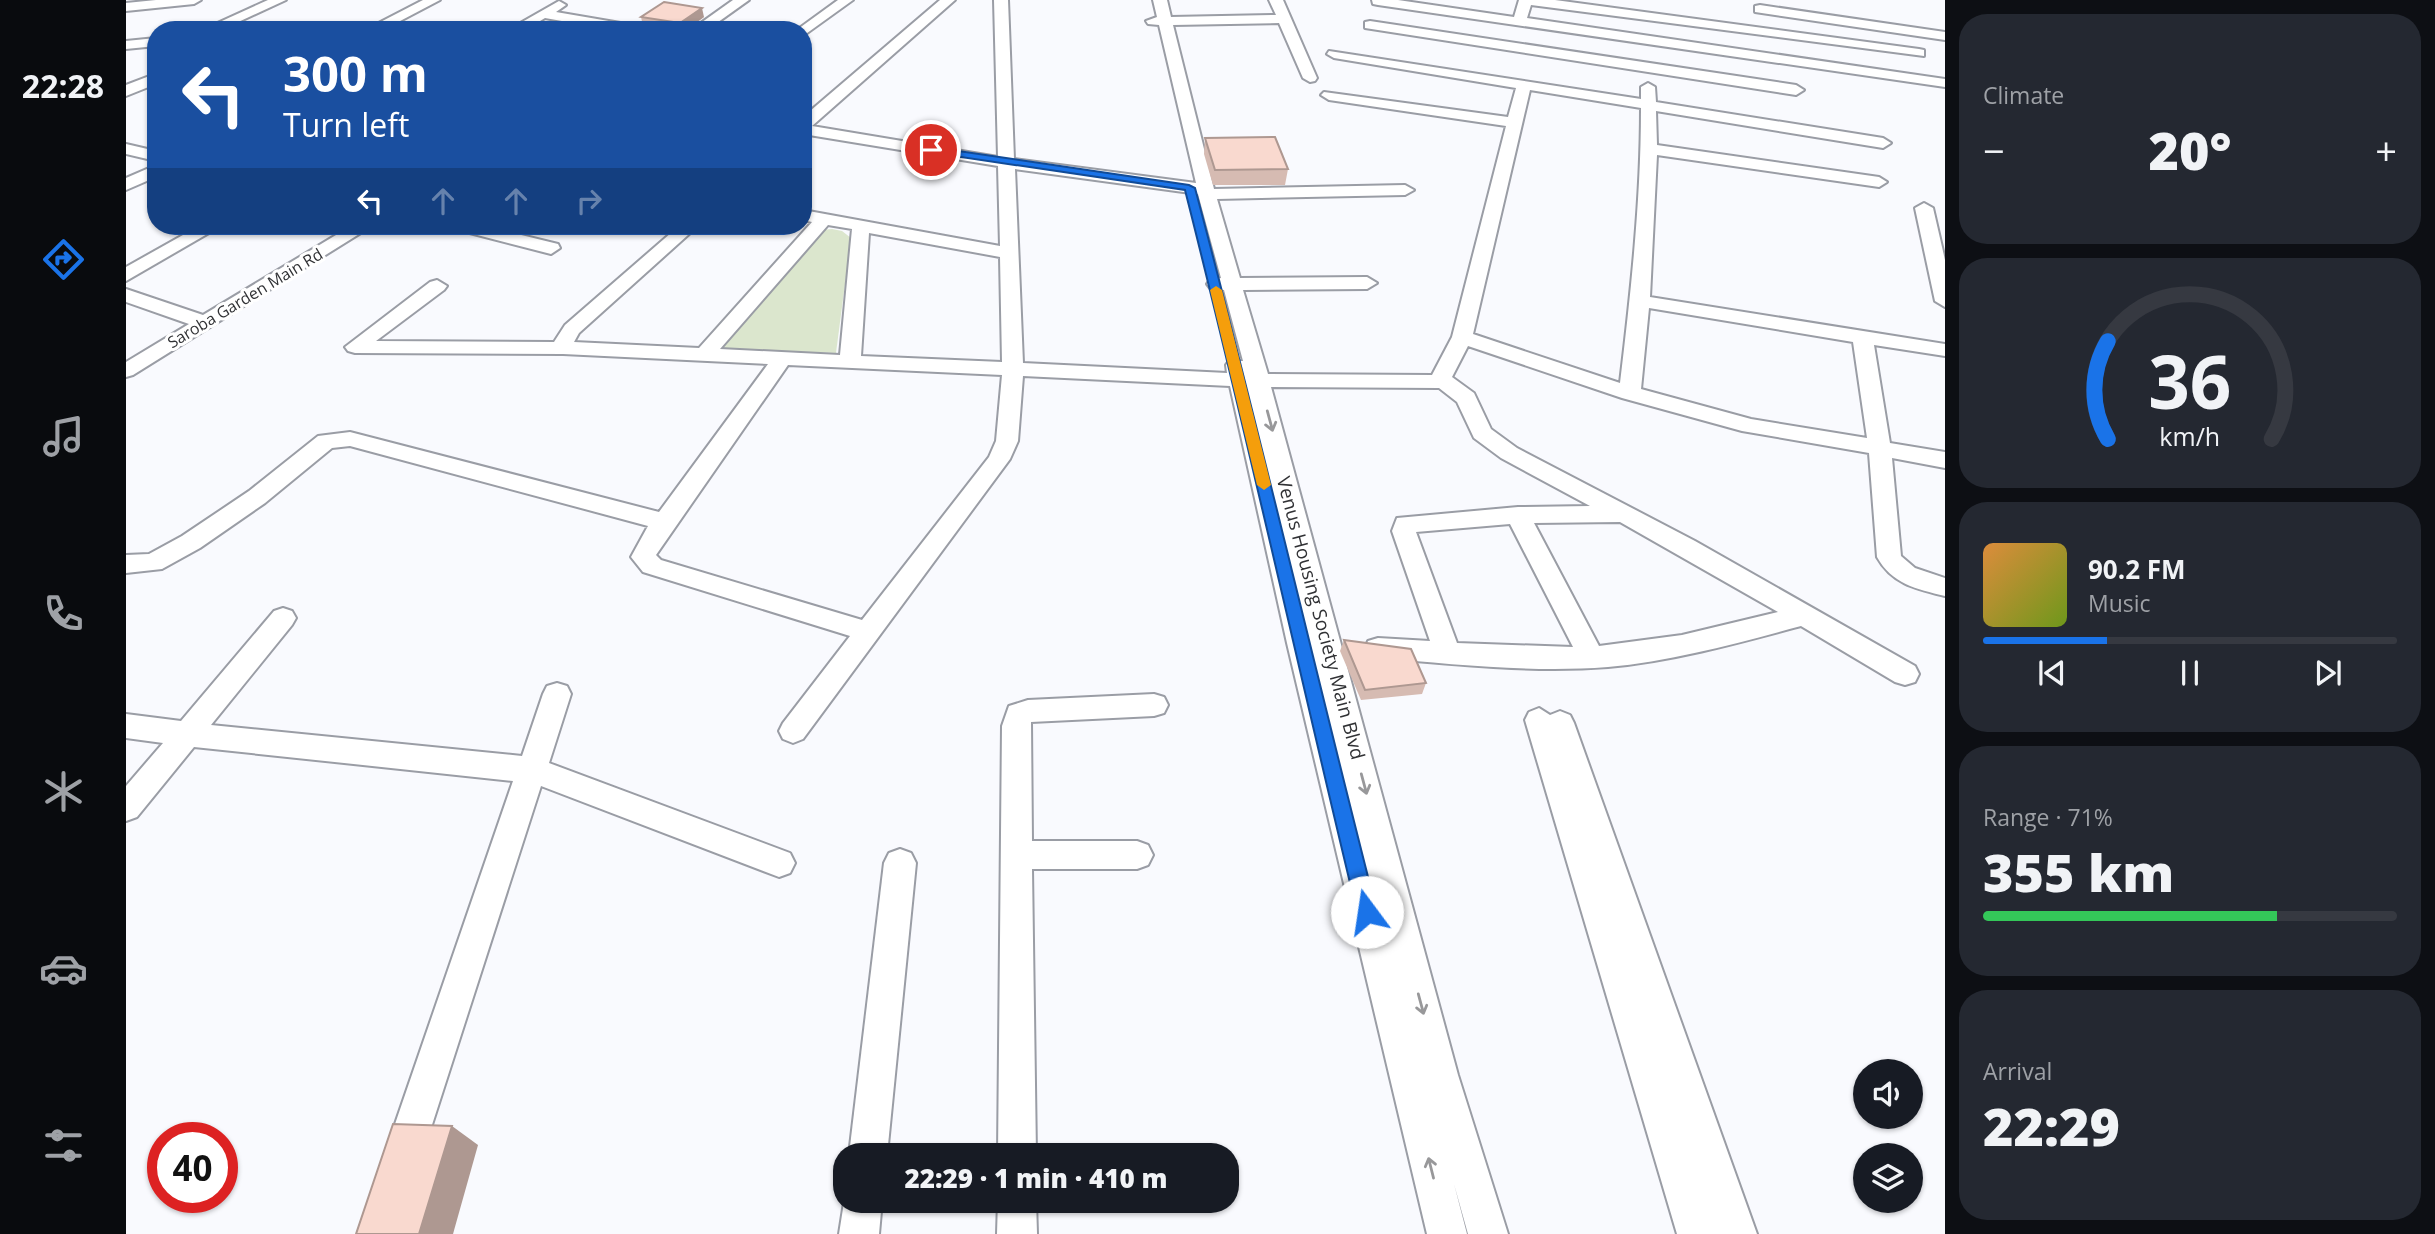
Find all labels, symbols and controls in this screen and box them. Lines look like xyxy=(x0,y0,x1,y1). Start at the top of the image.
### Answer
text: 300 m xyxy=(283,40,428,106)
icon: left xyxy=(168,49,259,140)
text: 22:28 xyxy=(22,64,104,107)
text: Climate xyxy=(1983,79,2064,111)
text: Turn left xyxy=(283,103,409,146)
text: 20° xyxy=(2149,114,2231,185)
pin xyxy=(901,120,961,180)
text: − xyxy=(1983,124,2005,176)
text: + xyxy=(2375,124,2397,176)
icon: arrive xyxy=(912,131,950,169)
icon: left xyxy=(351,182,389,220)
icon: ahead xyxy=(424,182,462,220)
icon: ahead xyxy=(497,182,535,220)
icon: right xyxy=(570,182,608,220)
icon: directions xyxy=(39,235,88,284)
street label: Saroba Garden Main Rd xyxy=(163,243,327,353)
text: 36 xyxy=(2148,331,2232,430)
one-way arrow xyxy=(1264,410,1277,432)
icon: music xyxy=(39,412,88,461)
text: km/h xyxy=(2160,419,2220,453)
street label: Venus Housing Society Main Blvd xyxy=(1271,474,1371,762)
text: 90.2 FM xyxy=(2088,551,2186,587)
text: Music xyxy=(2088,587,2151,619)
icon: phone xyxy=(39,589,88,638)
icon: previous xyxy=(2033,654,2071,692)
icon: pause xyxy=(2171,654,2209,692)
icon: next xyxy=(2309,654,2347,692)
icon: climate xyxy=(39,767,88,816)
one-way arrow xyxy=(1358,772,1371,795)
text: Range · 71% xyxy=(1983,801,2113,833)
text: 355 km xyxy=(1983,836,2174,907)
position arrow xyxy=(1330,875,1404,949)
icon: car xyxy=(39,944,88,993)
one-way arrow xyxy=(1415,992,1428,1015)
text: Arrival xyxy=(1983,1055,2052,1087)
map controls xyxy=(1853,1059,1923,1213)
button: sound xyxy=(1853,1059,1923,1129)
text: 22:29 xyxy=(1983,1090,2120,1161)
icon: filters xyxy=(39,1121,88,1170)
speed limit sign: 40 xyxy=(147,1122,238,1213)
button: layers xyxy=(1853,1143,1923,1213)
one-way arrow xyxy=(1424,1157,1437,1180)
text: 22:29 · 1 min · 410 m xyxy=(905,1160,1167,1196)

